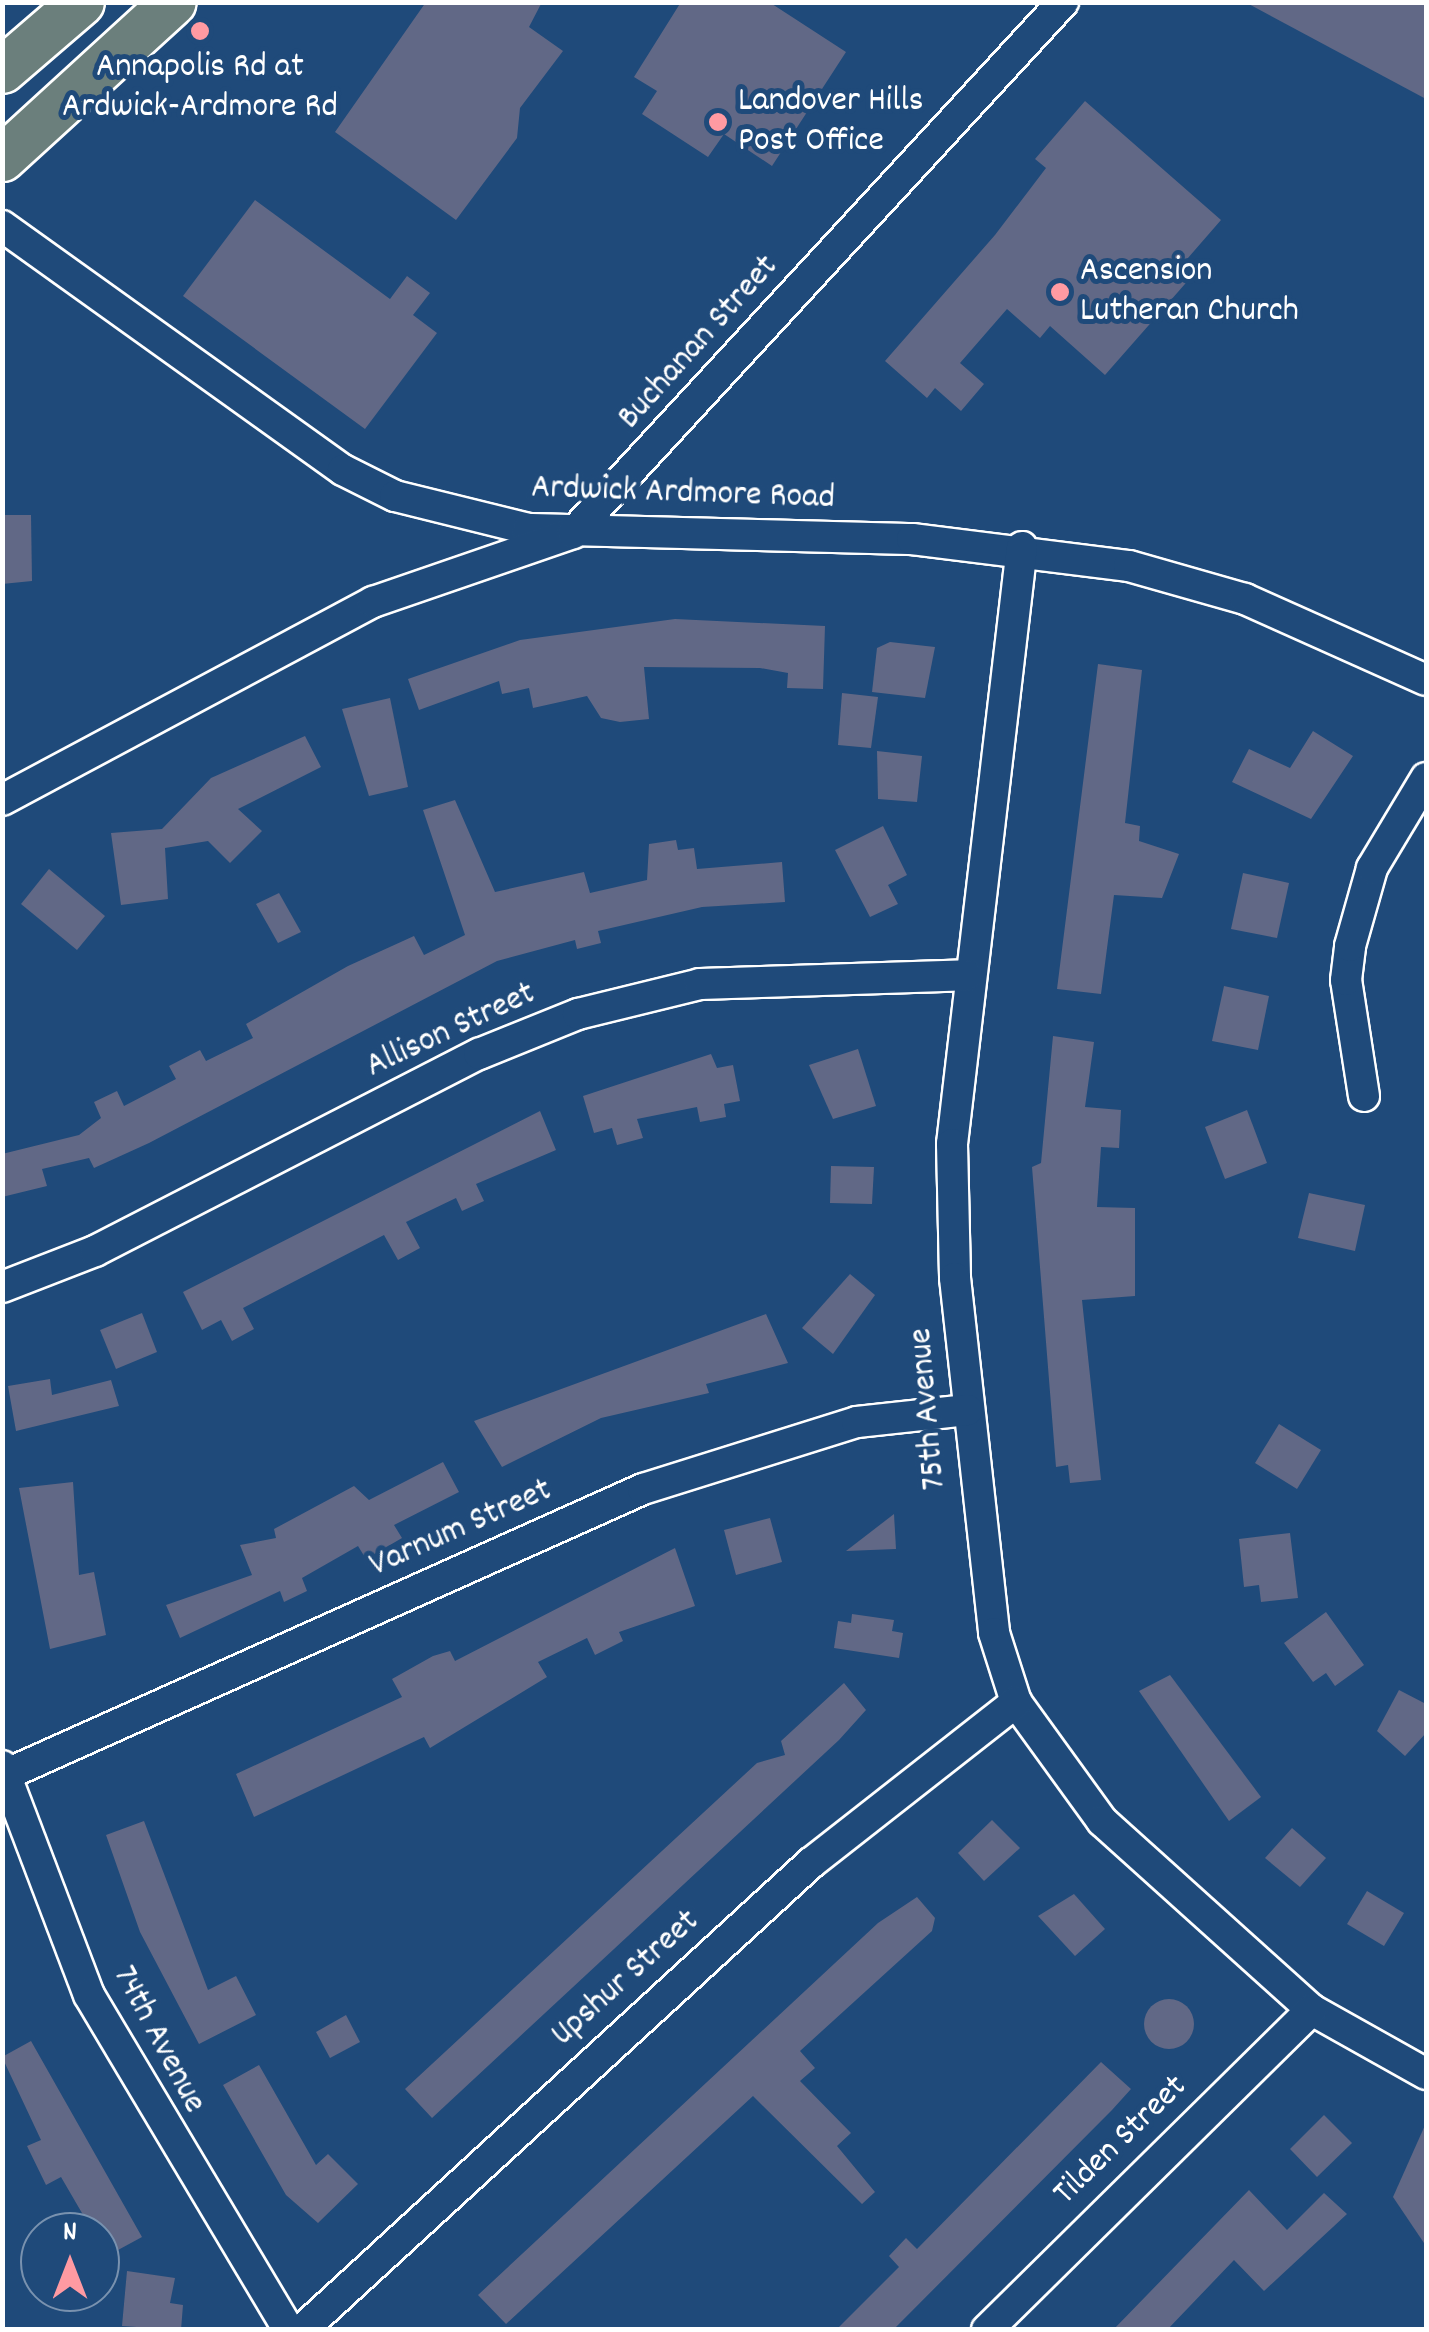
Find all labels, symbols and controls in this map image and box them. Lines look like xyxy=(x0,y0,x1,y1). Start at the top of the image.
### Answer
marker: Annapolis Rd at Ardwick-Ardmore Rd xyxy=(189,20,211,42)
place label: Annapolis Rd at Ardwick-Ardmore Rd xyxy=(62,47,338,129)
place label: Landover Hills Post Office xyxy=(738,81,924,163)
marker: Landover Hills Post Office xyxy=(707,111,729,133)
street label: Buchanan Street xyxy=(610,247,788,439)
place label: Ascension Lutheran Church xyxy=(1080,251,1299,333)
marker: Ascension Lutheran Church xyxy=(1049,281,1071,303)
street label: Ardwick Ardmore Road xyxy=(530,468,836,520)
street label: Allison Street xyxy=(360,974,542,1088)
street label: 75th Avenue xyxy=(901,1326,957,1492)
street label: Varnum Street xyxy=(364,1470,558,1588)
street label: Upshur Street xyxy=(543,1902,709,2056)
street label: 74th Avenue xyxy=(102,1959,214,2121)
street label: Tilden Street xyxy=(1045,2067,1197,2215)
north arrow xyxy=(20,2212,120,2312)
text: N xyxy=(63,2214,77,2254)

